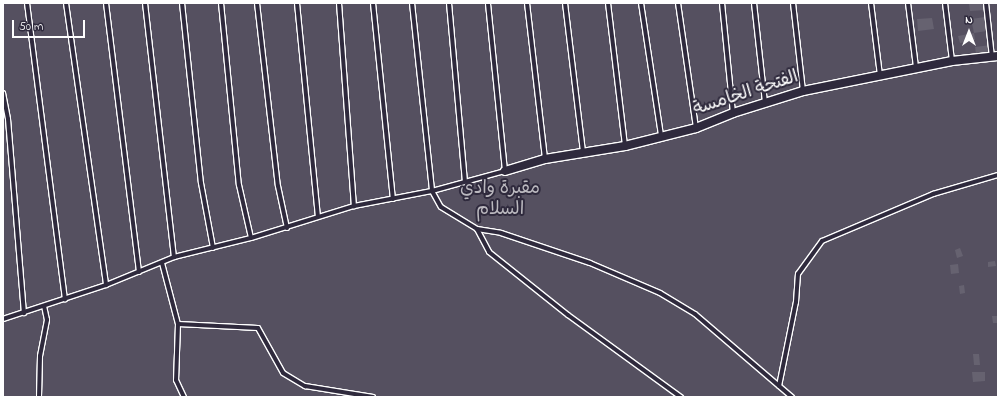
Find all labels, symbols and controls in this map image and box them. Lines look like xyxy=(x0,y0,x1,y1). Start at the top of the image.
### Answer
scale bar xyxy=(14,12,87,38)
north arrow xyxy=(949,12,989,52)
text: N xyxy=(965,12,973,28)
text: 50 m xyxy=(19,18,43,36)
street label: الفتحة الخامسة xyxy=(691,67,801,121)
park label: مقبرة وادي السلام xyxy=(460,179,540,222)

